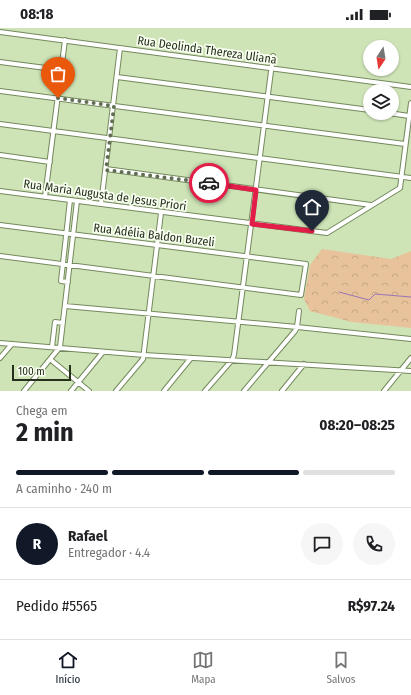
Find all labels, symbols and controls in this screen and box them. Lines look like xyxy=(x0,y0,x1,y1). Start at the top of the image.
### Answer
text: 08:18 xyxy=(20,5,53,23)
street label: Rua Deolinda Thereza Uliana xyxy=(136,33,278,67)
north arrow xyxy=(363,40,399,76)
map controls xyxy=(363,40,399,120)
pin xyxy=(41,57,75,98)
icon: bag xyxy=(47,63,69,85)
button: layers xyxy=(363,84,399,120)
courier xyxy=(189,163,229,203)
icon: car xyxy=(198,172,220,194)
street label: Rua Maria Augusta de Jesus Priori xyxy=(23,177,187,213)
pin xyxy=(295,190,329,231)
icon: home xyxy=(301,196,323,218)
street label: Rua Adélia Baldon Buzeli xyxy=(93,221,215,249)
scale bar xyxy=(12,363,71,382)
text: 100 m xyxy=(18,365,45,378)
text: Chega em xyxy=(16,403,67,418)
text: 08:20–08:25 xyxy=(319,416,395,434)
text: 2 min xyxy=(16,417,74,448)
text: A caminho · 240 m xyxy=(16,481,112,496)
button: chat xyxy=(301,523,343,565)
button: phone xyxy=(353,523,395,565)
text: Rafael xyxy=(68,527,108,545)
text: R xyxy=(33,535,41,553)
text: Entregador · 4.4 xyxy=(68,545,150,560)
text: Pedido #5565 xyxy=(16,597,97,615)
text: R$97.24 xyxy=(348,597,395,615)
tab: Início xyxy=(56,649,80,686)
tab: Mapa xyxy=(191,649,216,686)
tab: Salvos xyxy=(327,649,355,686)

